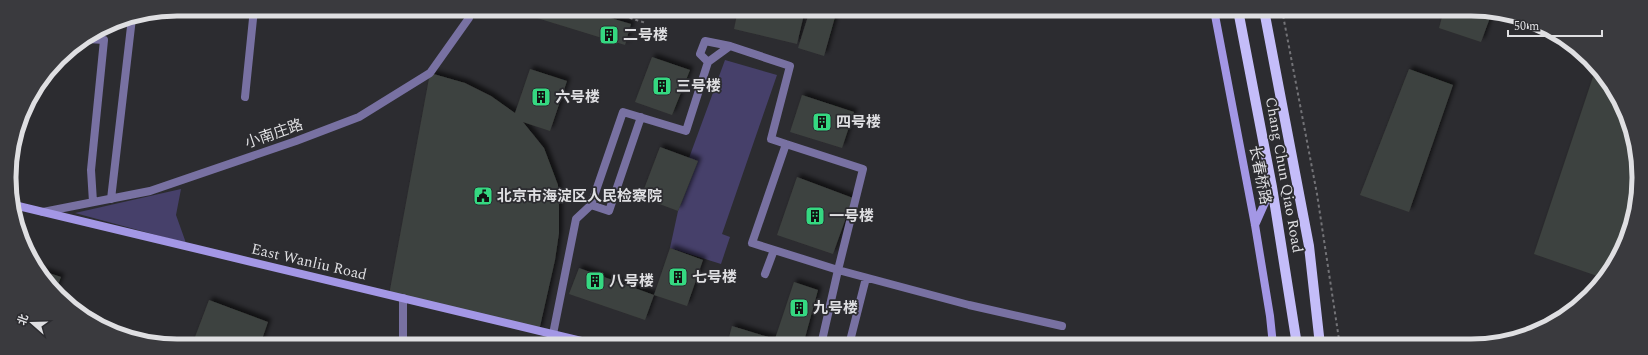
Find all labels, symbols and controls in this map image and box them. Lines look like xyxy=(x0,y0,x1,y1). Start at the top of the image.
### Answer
scale bar xyxy=(1508,12,1602,38)
text: 50 m xyxy=(1514,17,1539,36)
building icon: 二号楼 xyxy=(598,24,620,46)
place label: 二号楼 xyxy=(623,24,668,47)
building icon: 三号楼 xyxy=(651,75,673,97)
place label: 三号楼 xyxy=(676,75,721,98)
building icon: 六号楼 xyxy=(530,86,552,108)
place label: 六号楼 xyxy=(555,86,600,109)
street label: Chang Chun Qiao Road xyxy=(1259,95,1309,255)
building icon: 四号楼 xyxy=(811,111,833,133)
place label: 四号楼 xyxy=(836,111,881,134)
street label: 小南庄路 xyxy=(242,113,306,155)
street label: 长春桥路 xyxy=(1243,143,1277,207)
public building icon: 北京市海淀区人民检察院 xyxy=(472,185,494,207)
place label: 北京市海淀区人民检察院 xyxy=(497,185,662,208)
building icon: 一号楼 xyxy=(804,205,826,227)
place label: 一号楼 xyxy=(829,205,874,228)
street label: East Wanliu Road xyxy=(249,238,369,286)
building icon: 七号楼 xyxy=(667,266,689,288)
place label: 七号楼 xyxy=(692,266,737,289)
building icon: 八号楼 xyxy=(584,270,606,292)
place label: 八号楼 xyxy=(609,270,654,293)
building icon: 九号楼 xyxy=(788,297,810,319)
place label: 九号楼 xyxy=(813,297,858,320)
north arrow xyxy=(12,303,52,343)
text: 北 xyxy=(13,312,33,328)

